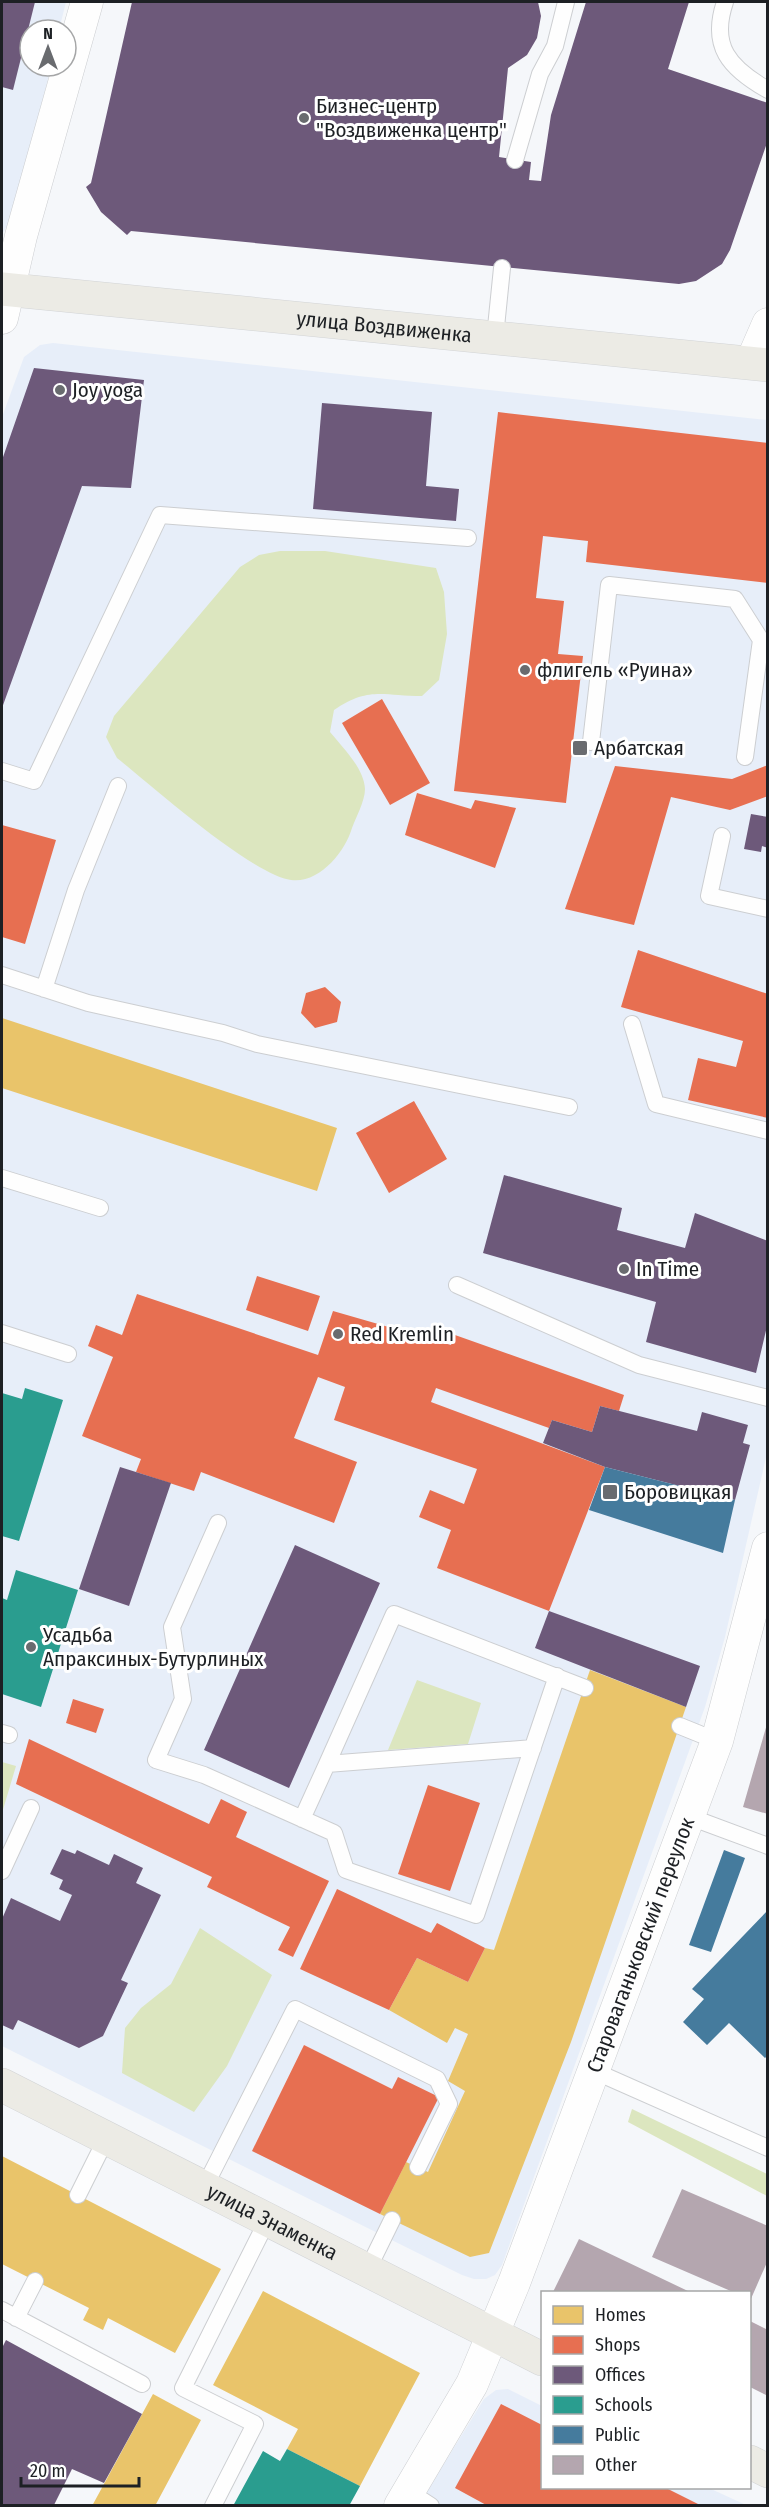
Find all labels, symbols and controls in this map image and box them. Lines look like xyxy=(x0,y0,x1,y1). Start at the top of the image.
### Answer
north arrow xyxy=(18,18,78,78)
text: N xyxy=(43,24,53,43)
place label: Бизнес-центр "Воздвиженка центр" xyxy=(316,93,507,143)
marker: Бизнес-центр "Воздвиженка центр" xyxy=(297,111,311,125)
street label: улица Воздвиженка xyxy=(295,305,473,349)
place label: Joy yoga xyxy=(72,377,143,403)
marker: Joy yoga xyxy=(53,383,67,397)
place label: флигель «Руина» xyxy=(537,657,693,683)
marker: флигель «Руина» xyxy=(518,663,532,677)
place label: Арбатская xyxy=(594,735,684,761)
marker: Арбатская xyxy=(571,739,589,757)
place label: In Time xyxy=(636,1256,699,1282)
marker: In Time xyxy=(617,1262,631,1276)
place label: Red Kremlin xyxy=(350,1321,454,1347)
marker: Red Kremlin xyxy=(331,1327,345,1341)
place label: Боровицкая xyxy=(624,1479,731,1505)
marker: Боровицкая xyxy=(601,1483,619,1501)
place label: Усадьба Апраксиных-Бутурлиных xyxy=(42,1622,264,1672)
marker: Усадьба Апраксиных-Бутурлиных xyxy=(24,1640,38,1654)
street label: Староваганьковский переулок xyxy=(581,1814,700,2076)
street label: улица Знаменка xyxy=(202,2178,342,2266)
legend xyxy=(541,2291,751,2489)
text: Homes xyxy=(595,2304,646,2326)
text: Shops xyxy=(595,2334,640,2356)
text: Offices xyxy=(595,2364,645,2386)
text: Schools xyxy=(595,2394,653,2416)
text: Public xyxy=(595,2424,640,2446)
scale bar xyxy=(21,2450,140,2488)
text: Other xyxy=(595,2454,638,2476)
text: 20 m xyxy=(30,2460,65,2482)

